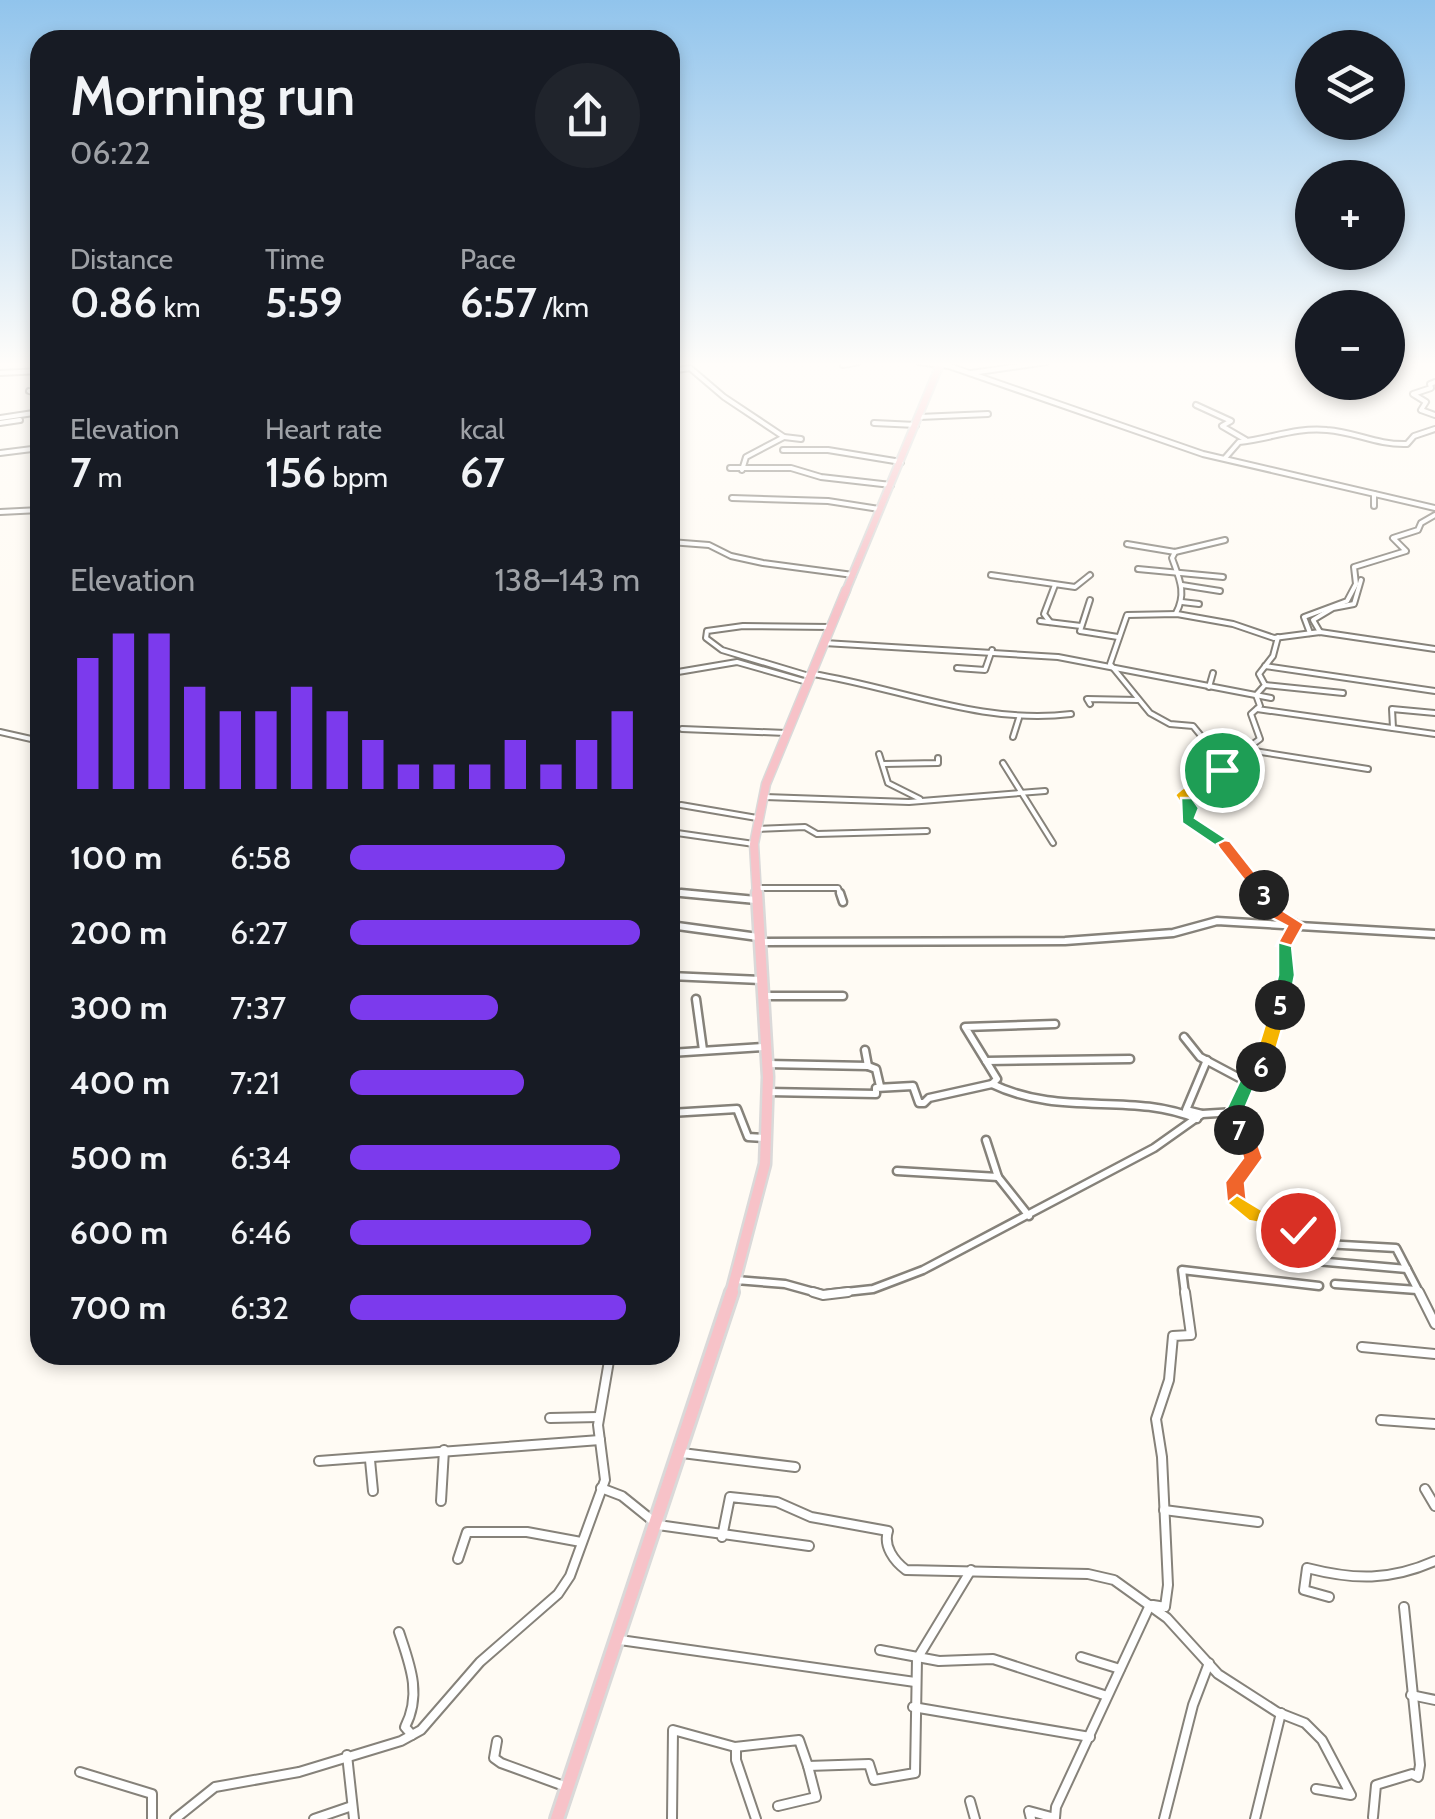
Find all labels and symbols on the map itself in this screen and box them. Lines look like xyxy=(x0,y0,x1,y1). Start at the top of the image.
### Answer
pin xyxy=(1180,728,1265,813)
pin: 3 xyxy=(1239,870,1289,920)
pin: 5 xyxy=(1255,980,1305,1030)
pin: 6 xyxy=(1236,1042,1286,1092)
pin: 7 xyxy=(1214,1105,1264,1155)
pin xyxy=(1256,1188,1341,1273)

